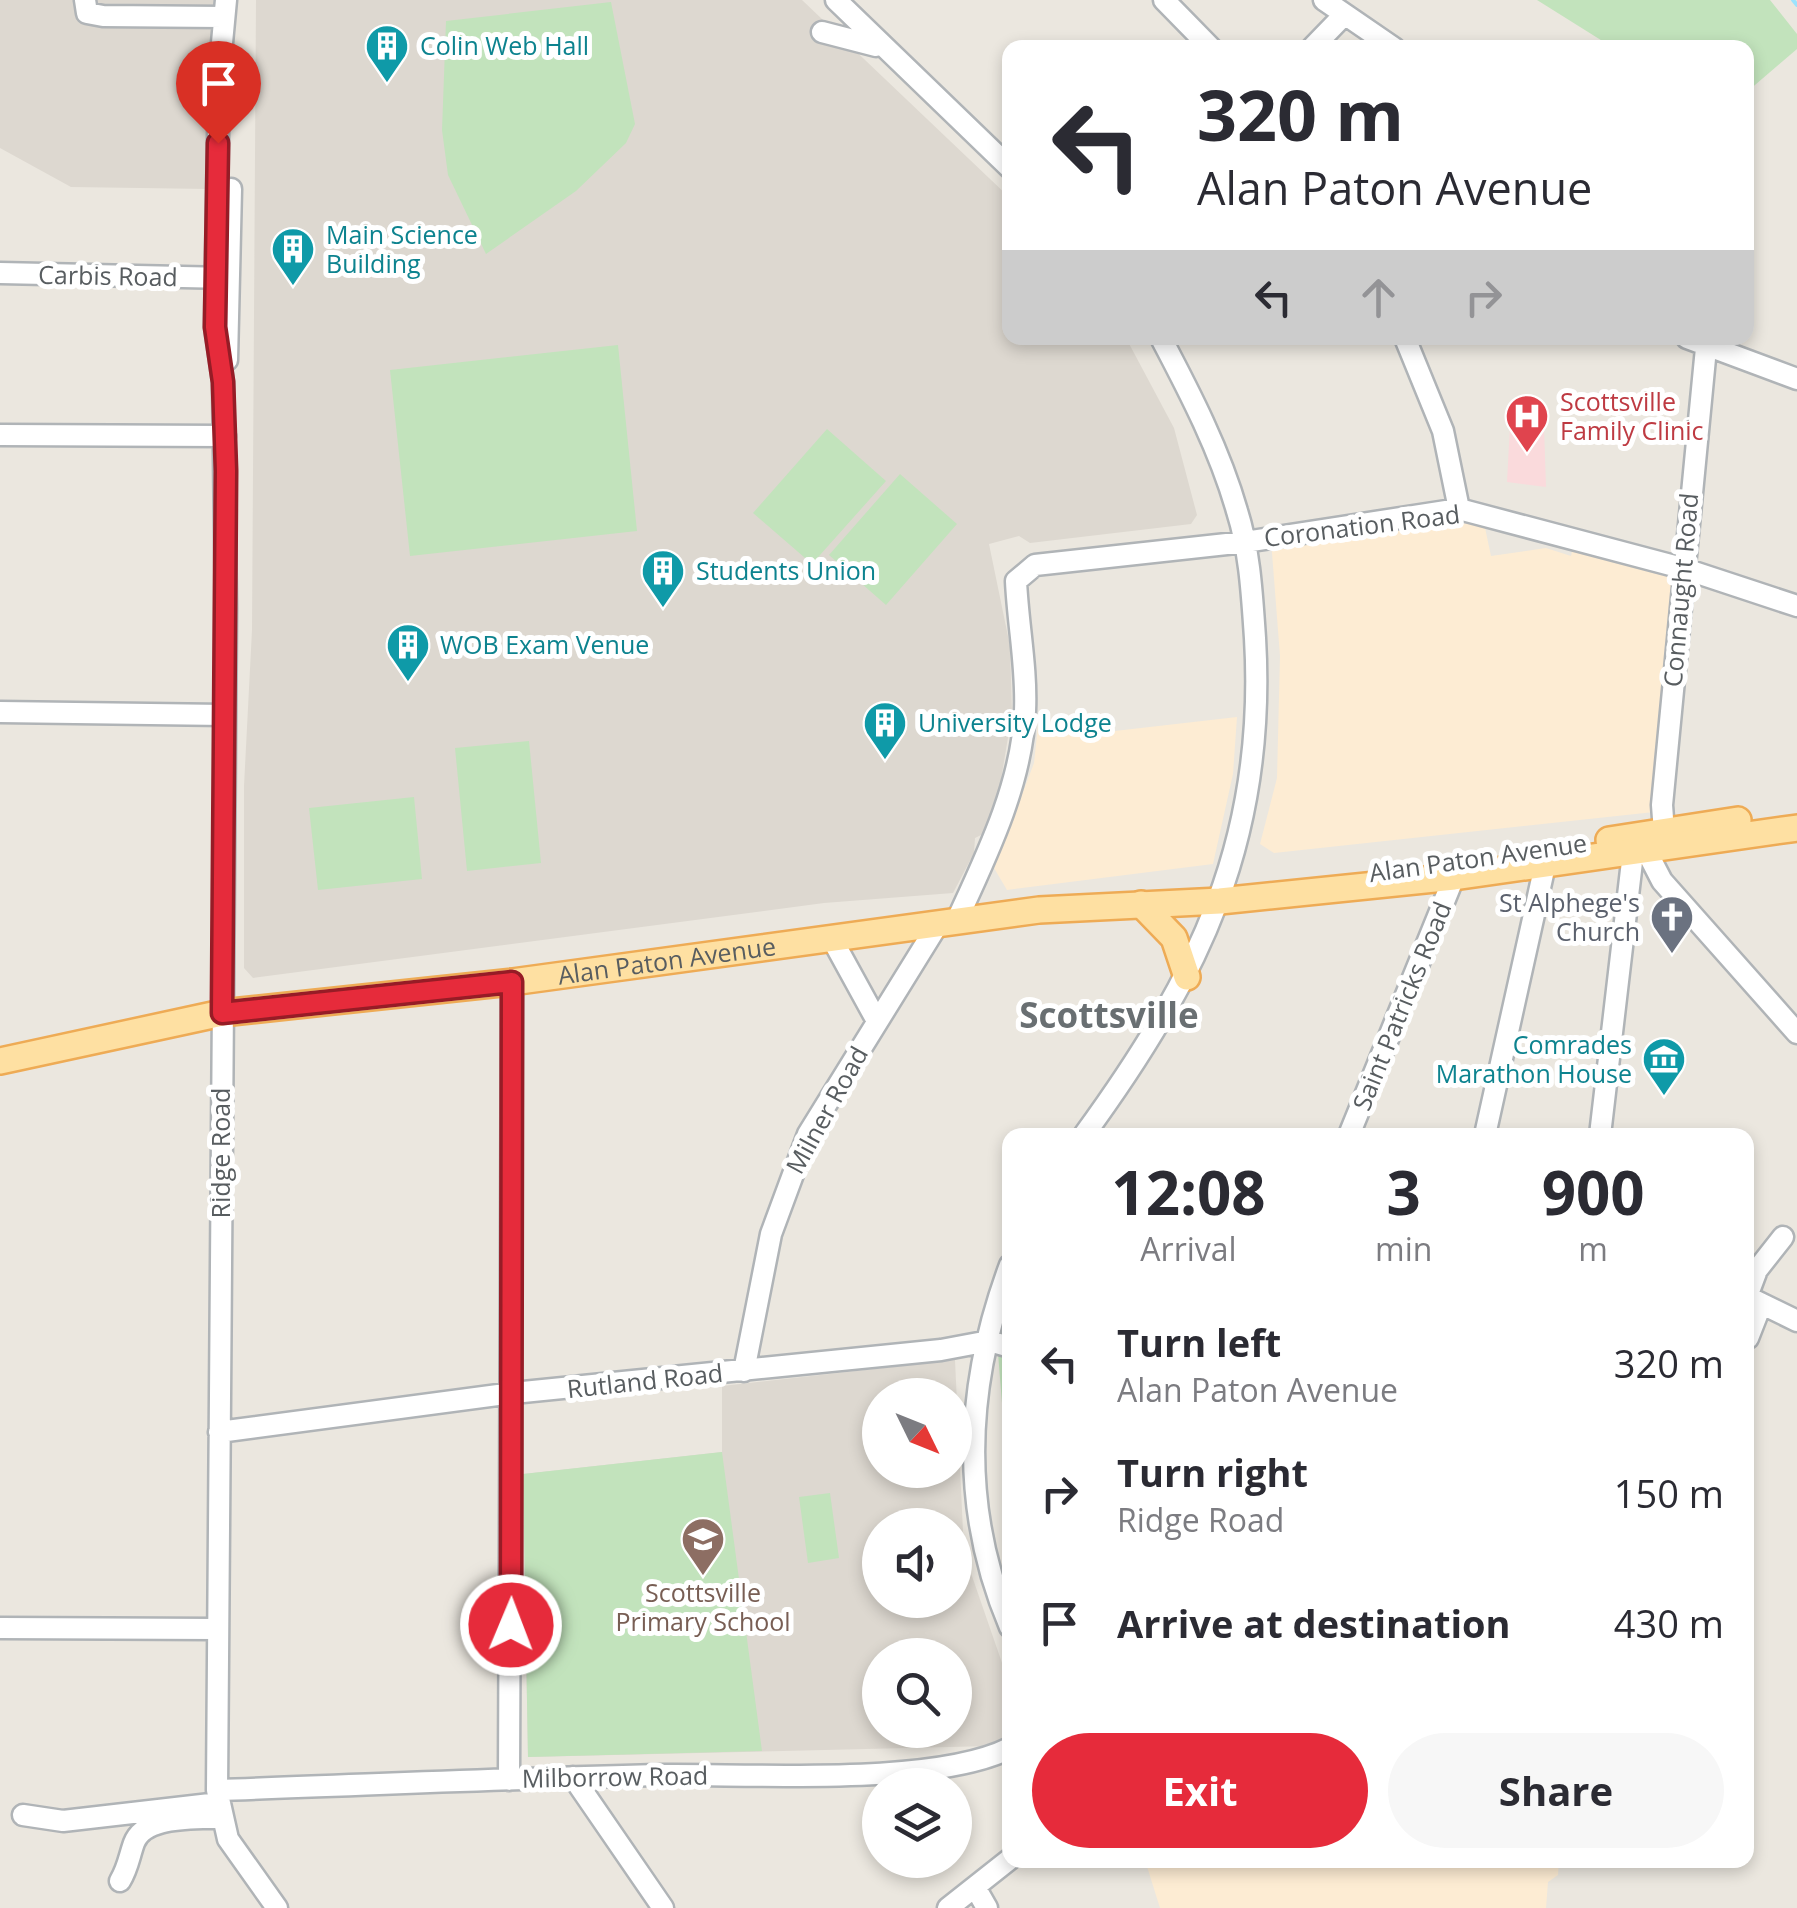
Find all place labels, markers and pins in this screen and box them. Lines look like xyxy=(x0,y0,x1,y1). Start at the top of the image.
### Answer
building icon: Colin Web Hall xyxy=(364,23,410,84)
place label: Colin Web Hall xyxy=(420,28,589,62)
pin xyxy=(176,41,261,144)
place label: Main Science Building xyxy=(326,217,478,280)
building icon: Main Science Building xyxy=(270,226,316,287)
place label: Scottsville Family Clinic xyxy=(1560,384,1704,447)
hospital icon: Scottsville Family Clinic xyxy=(1504,393,1550,454)
building icon: Students Union xyxy=(640,548,686,609)
place label: Students Union xyxy=(696,553,876,587)
building icon: WOB Exam Venue xyxy=(385,622,431,683)
place label: WOB Exam Venue xyxy=(440,627,649,661)
building icon: University Lodge xyxy=(862,700,908,761)
place label: University Lodge xyxy=(918,705,1112,739)
place label: St Alphege's Church xyxy=(1499,885,1640,948)
church icon: St Alphege's Church xyxy=(1649,894,1695,955)
place label: Comrades Marathon House xyxy=(1436,1027,1632,1090)
museum icon: Comrades Marathon House xyxy=(1641,1036,1687,1097)
school or university icon: Scottsville Primary School xyxy=(680,1516,726,1577)
place label: Scottsville Primary School xyxy=(615,1575,791,1638)

